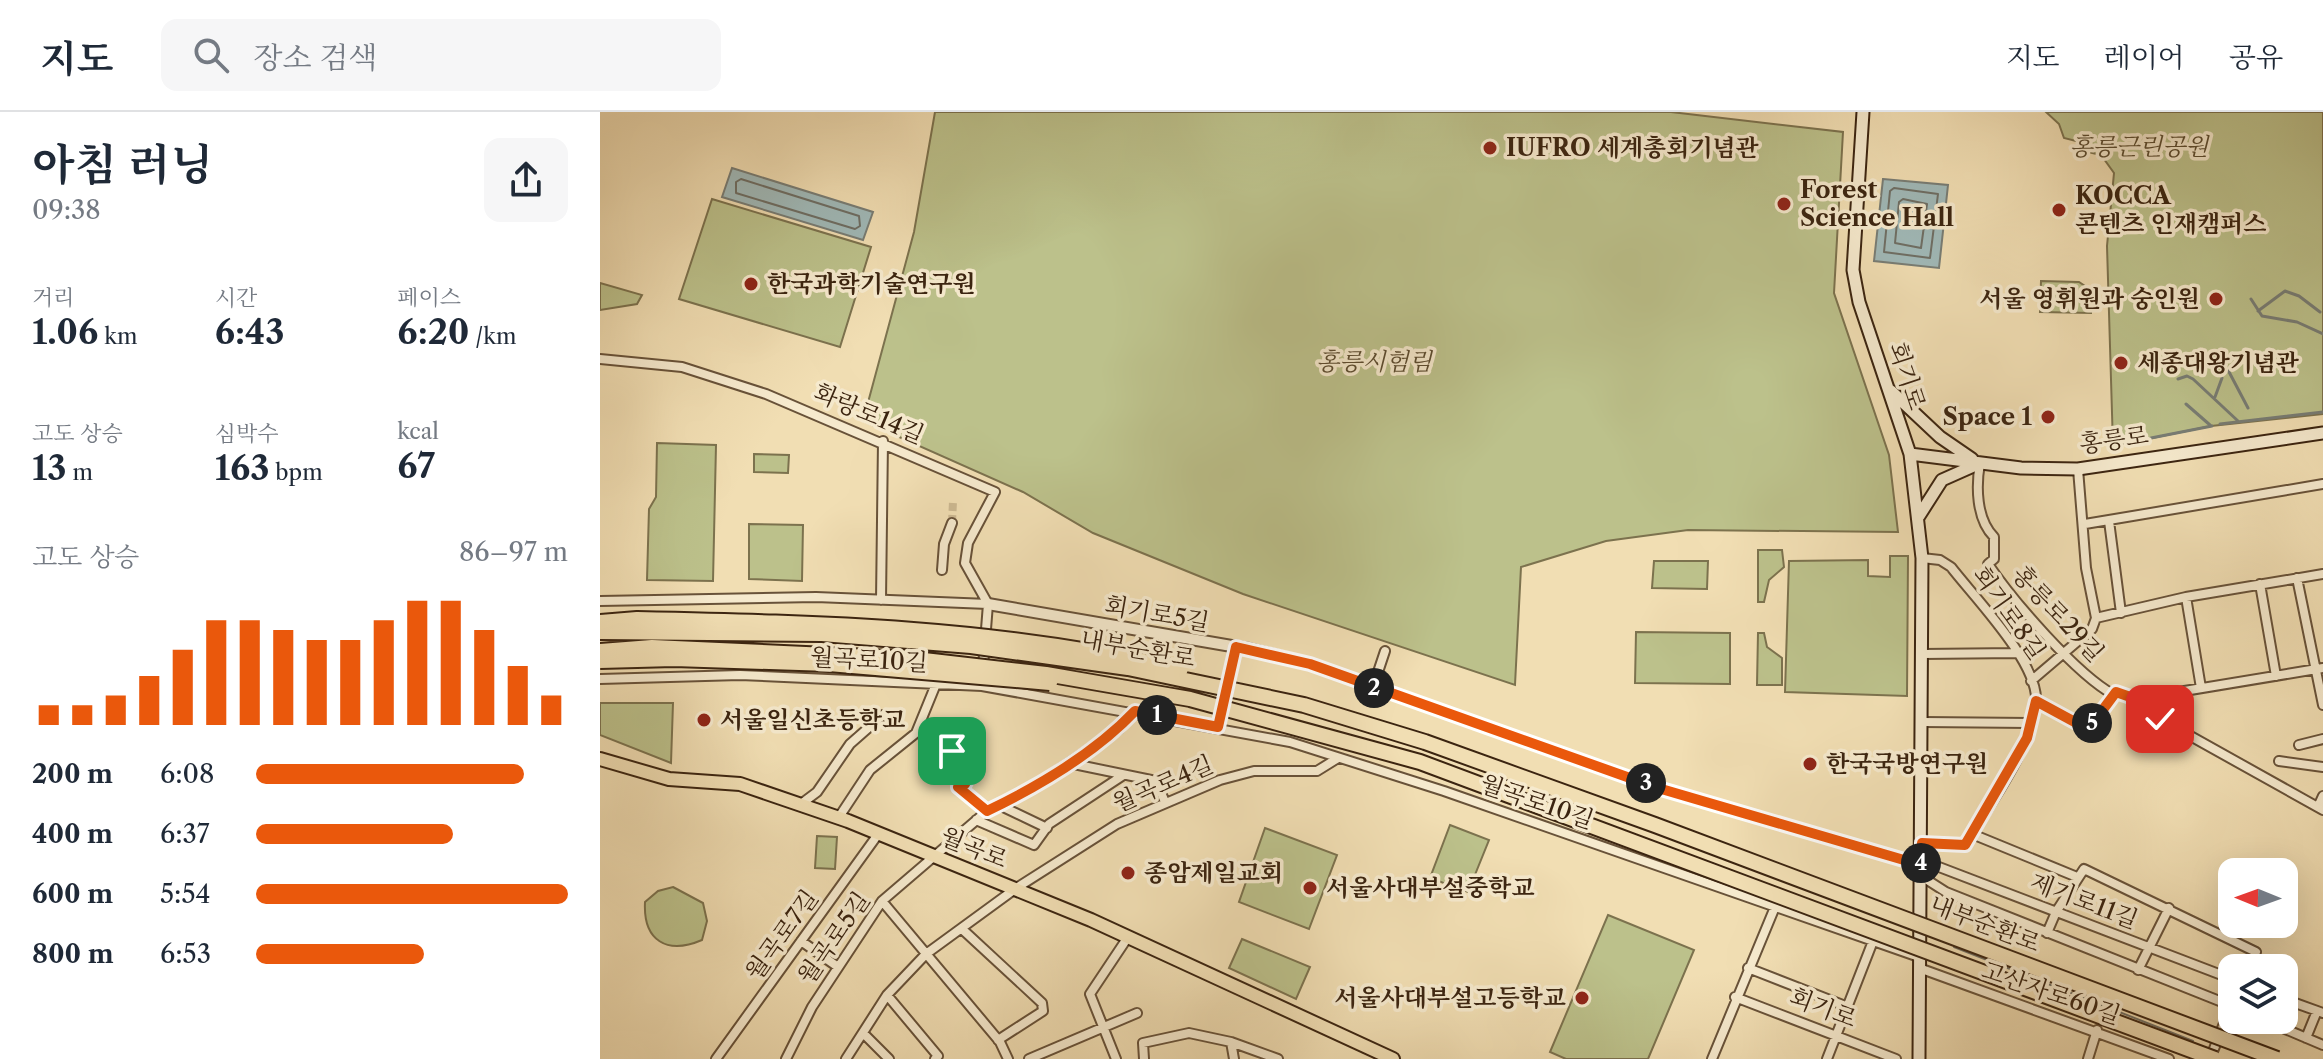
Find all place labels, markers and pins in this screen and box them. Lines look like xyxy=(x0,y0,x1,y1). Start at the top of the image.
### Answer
place label: IUFRO 세계총회기념관 xyxy=(1506,133,1759,162)
marker: IUFRO 세계총회기념관 xyxy=(1481,139,1499,157)
place label: Forest Science Hall xyxy=(1800,175,1954,232)
place label: KOCCA 콘텐츠 인재캠퍼스 xyxy=(2075,181,2266,238)
marker: Forest Science Hall xyxy=(1775,195,1793,213)
marker: KOCCA 콘텐츠 인재캠퍼스 xyxy=(2050,201,2068,219)
place label: 한국과학기술연구원 xyxy=(767,269,976,298)
marker: 한국과학기술연구원 xyxy=(742,275,760,293)
place label: 서울 영휘원과 숭인원 xyxy=(1979,284,2200,313)
marker: 서울 영휘원과 숭인원 xyxy=(2207,290,2225,308)
place label: 세종대왕기념관 xyxy=(2137,348,2299,377)
marker: 세종대왕기념관 xyxy=(2112,354,2130,372)
place label: Space 1 xyxy=(1942,402,2032,431)
marker: Space 1 xyxy=(2039,408,2057,426)
pin: 2 xyxy=(1354,668,1394,708)
pin xyxy=(2126,685,2194,753)
pin: 1 xyxy=(1137,695,1177,735)
pin: 5 xyxy=(2072,703,2112,743)
place label: 서울일신초등학교 xyxy=(720,705,905,734)
marker: 서울일신초등학교 xyxy=(695,711,713,729)
pin xyxy=(918,717,986,785)
place label: 한국국방연구원 xyxy=(1826,749,1988,778)
marker: 한국국방연구원 xyxy=(1801,755,1819,773)
pin: 3 xyxy=(1626,763,1666,803)
pin: 4 xyxy=(1901,843,1941,883)
place label: 종암제일교회 xyxy=(1144,858,1283,887)
marker: 종암제일교회 xyxy=(1119,864,1137,882)
place label: 서울사대부설중학교 xyxy=(1326,873,1535,902)
marker: 서울사대부설중학교 xyxy=(1301,879,1319,897)
place label: 서울사대부설고등학교 xyxy=(1334,983,1566,1012)
marker: 서울사대부설고등학교 xyxy=(1573,989,1591,1007)

